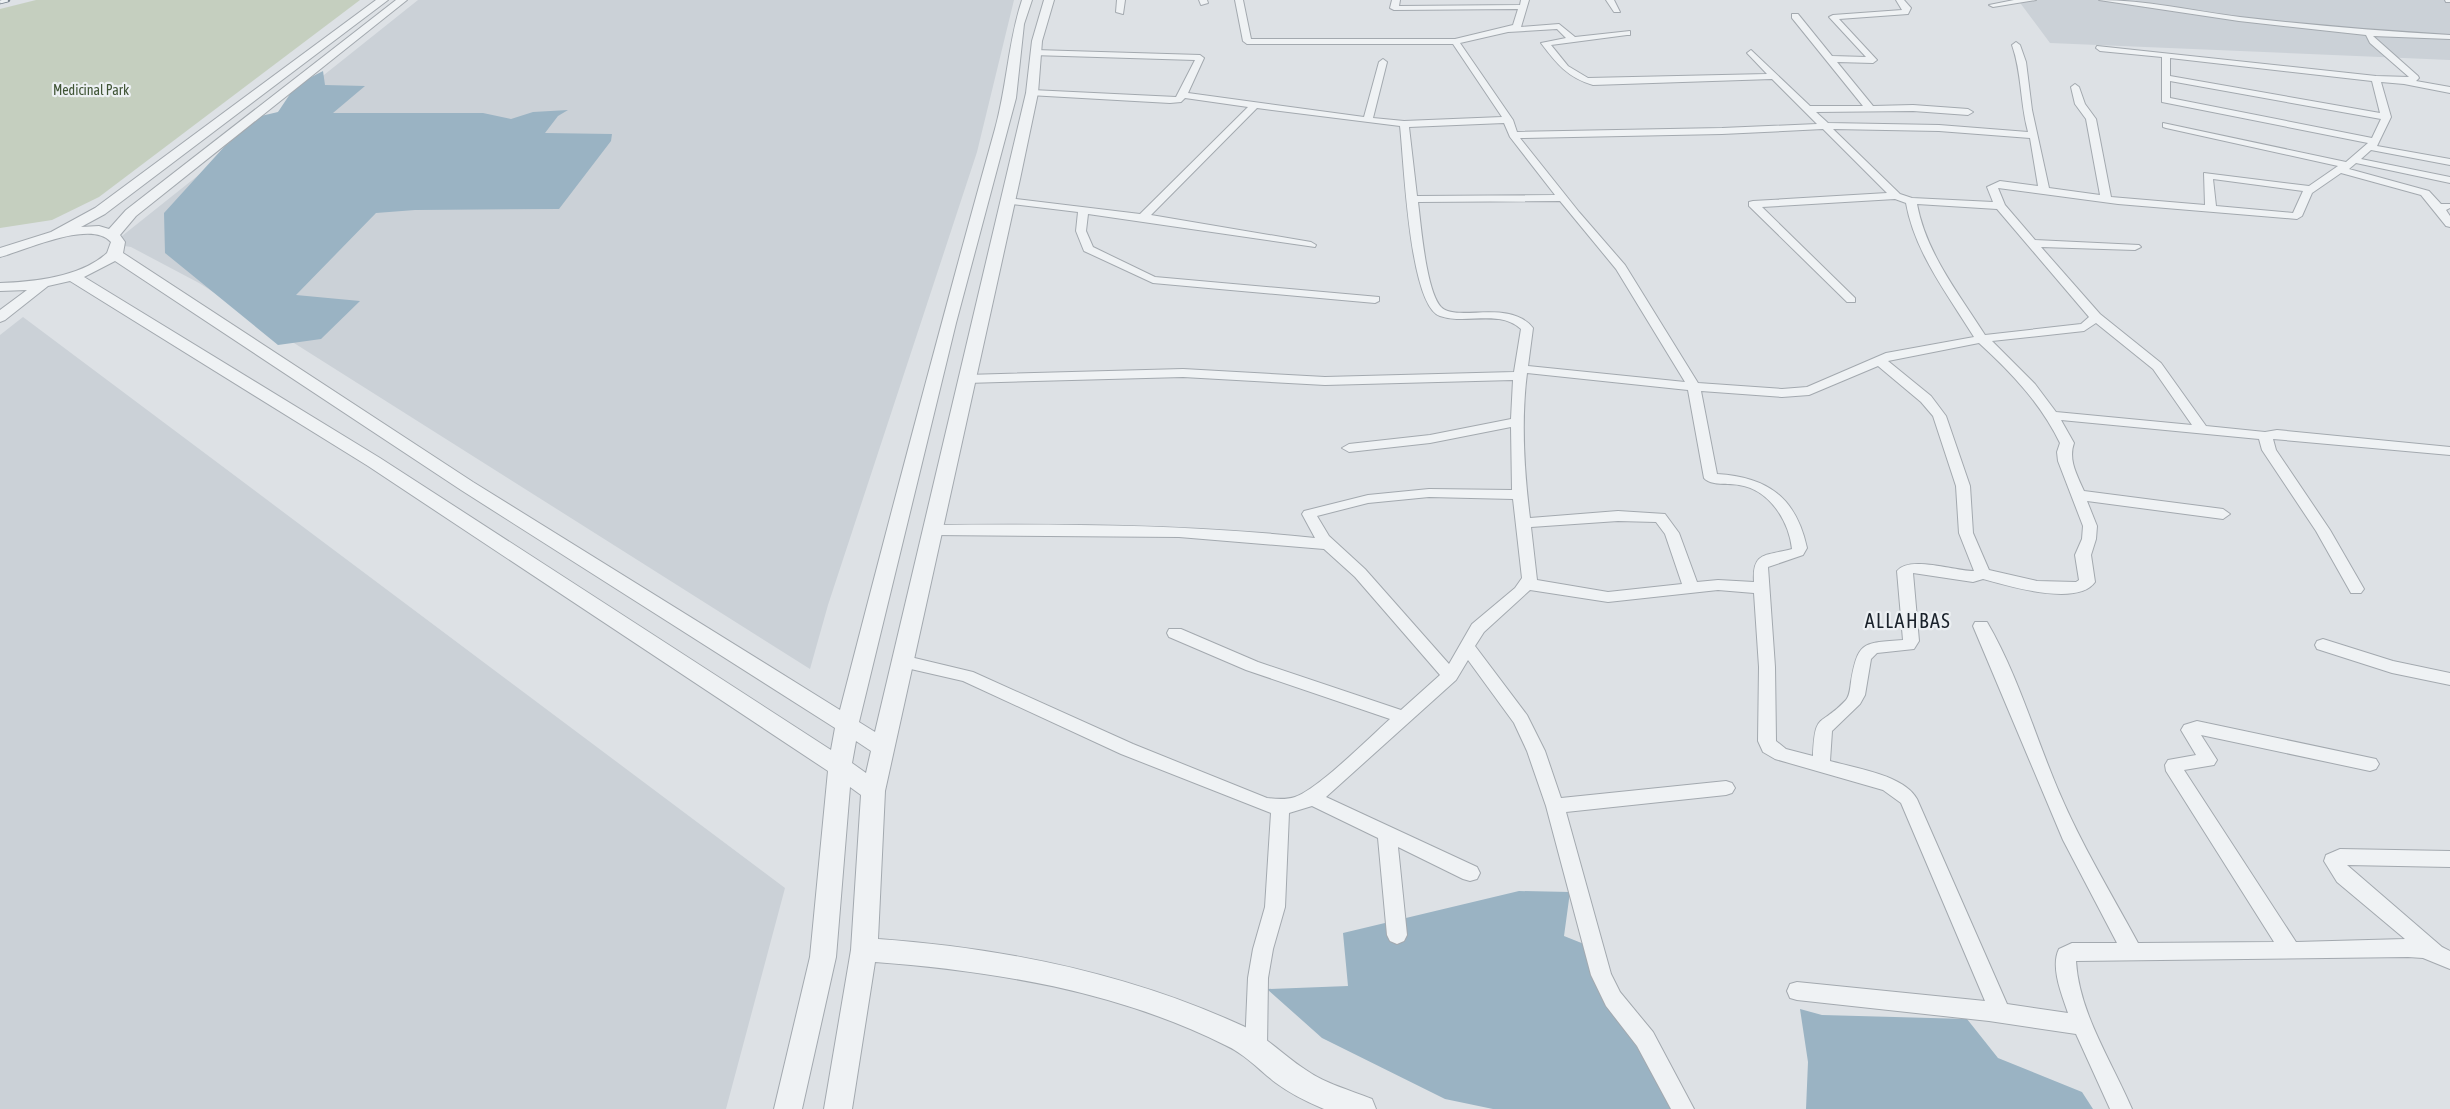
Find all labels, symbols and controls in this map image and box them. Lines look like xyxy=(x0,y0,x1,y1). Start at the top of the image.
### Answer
park label: Medicinal Park xyxy=(53,82,129,98)
district label: ALLAHBAS xyxy=(1865,609,1951,632)

